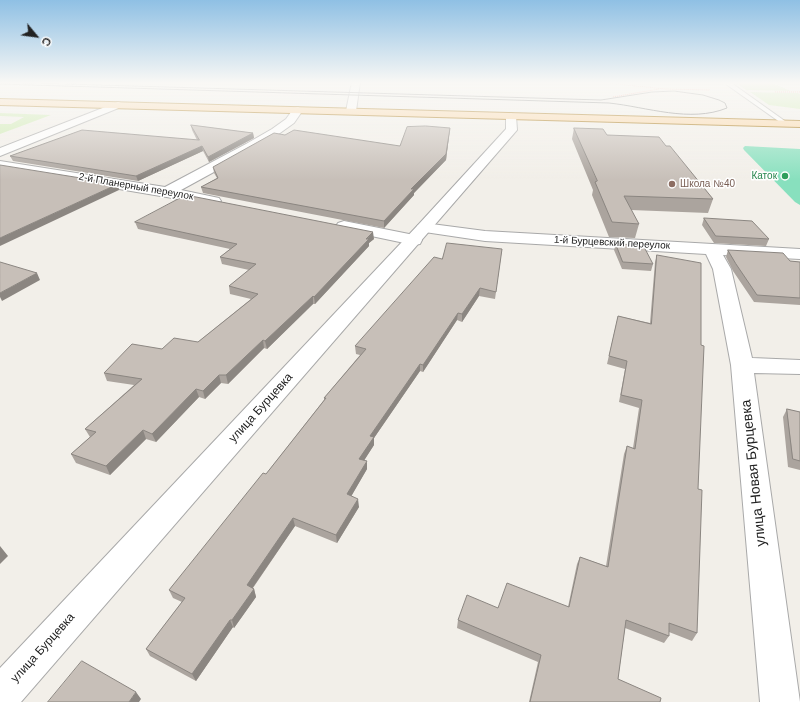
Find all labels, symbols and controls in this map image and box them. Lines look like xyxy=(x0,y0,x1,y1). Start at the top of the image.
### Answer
north arrow xyxy=(16,16,56,56)
text: С xyxy=(39,35,54,48)
place label: Каток xyxy=(751,170,777,182)
street label: 2-й Планерный переулок xyxy=(78,171,194,203)
marker: Каток xyxy=(780,171,790,181)
place label: Школа №40 xyxy=(680,178,735,190)
marker: Школа №40 xyxy=(667,179,677,189)
street label: 1-й Бурцевский переулок xyxy=(554,234,670,252)
street label: улица Бурцевка xyxy=(226,370,296,446)
street label: улица Новая Бурцевка xyxy=(738,399,770,547)
street label: улица Бурцевка xyxy=(8,610,78,686)

